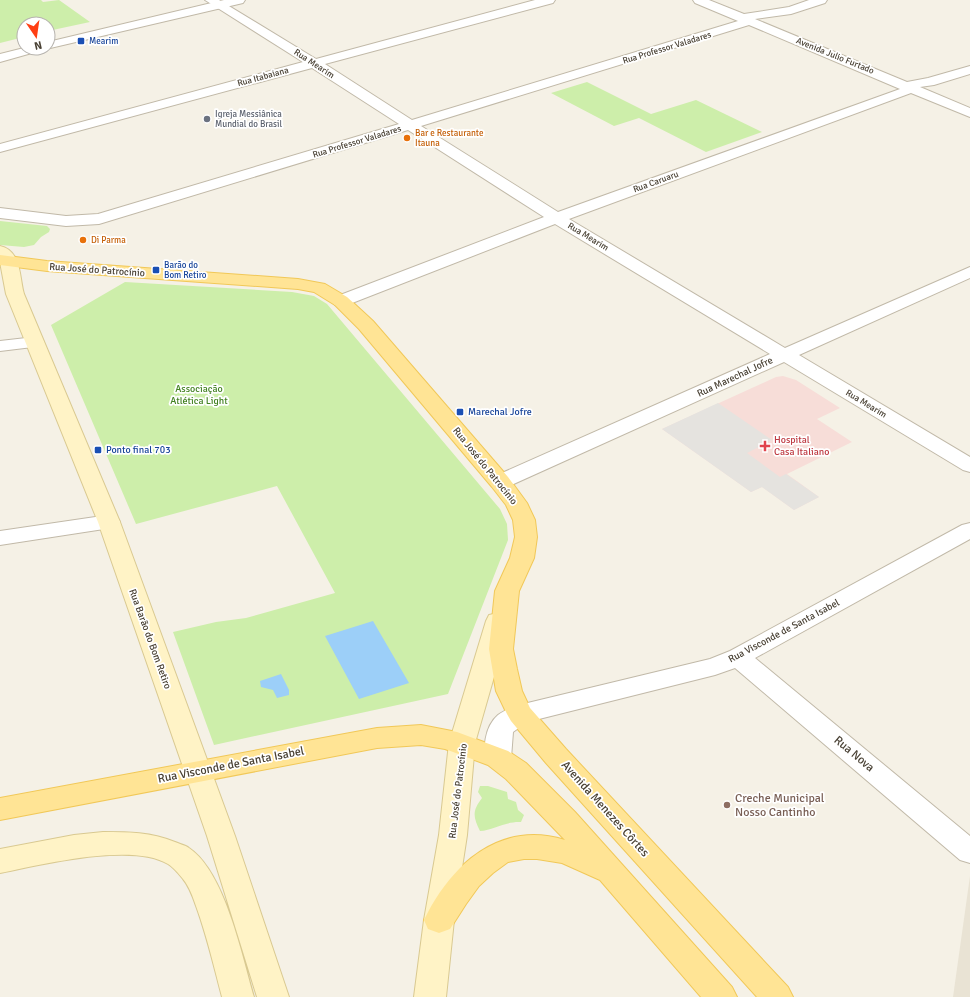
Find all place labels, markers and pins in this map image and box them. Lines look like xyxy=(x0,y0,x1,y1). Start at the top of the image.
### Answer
marker: Mearim xyxy=(76,36,86,46)
place label: Mearim xyxy=(89,36,118,47)
place label: Igreja Messiânica Mundial do Brasil xyxy=(215,109,282,130)
marker: Igreja Messiânica Mundial do Brasil xyxy=(202,114,212,124)
place label: Bar e Restaurante Itauna xyxy=(415,128,484,149)
marker: Bar e Restaurante Itauna xyxy=(402,133,412,143)
marker: Di Parma xyxy=(78,235,88,245)
place label: Di Parma xyxy=(91,235,126,246)
place label: Barão do Bom Retiro xyxy=(164,260,207,281)
marker: Barão do Bom Retiro xyxy=(151,265,161,275)
place label: Marechal Jofre xyxy=(468,406,532,418)
marker: Marechal Jofre xyxy=(455,407,465,417)
place label: Hospital Casa Italiano xyxy=(774,434,830,458)
marker: Hospital Casa Italiano xyxy=(759,440,771,452)
place label: Ponto final 703 xyxy=(106,444,171,456)
marker: Ponto final 703 xyxy=(93,445,103,455)
place label: Creche Municipal Nosso Cantinho xyxy=(735,791,825,820)
marker: Creche Municipal Nosso Cantinho xyxy=(722,800,732,810)

